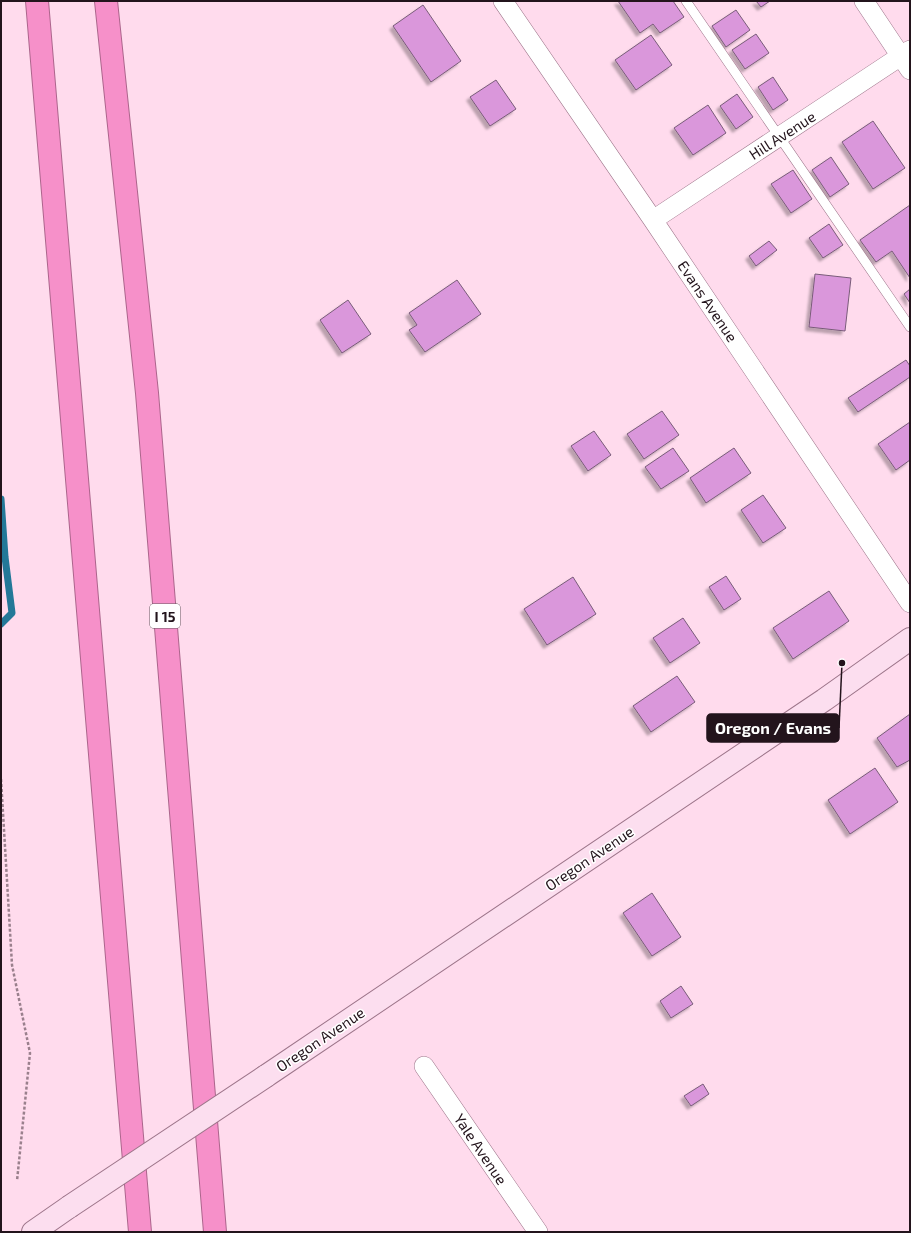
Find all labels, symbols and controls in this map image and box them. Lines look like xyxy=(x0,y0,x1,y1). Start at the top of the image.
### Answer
street label: Hill Avenue xyxy=(745,107,819,163)
street label: Evans Avenue xyxy=(674,257,742,345)
road number: I 15 xyxy=(150,604,180,628)
callout: Oregon / Evans xyxy=(707,714,839,742)
text: Oregon / Evans xyxy=(715,718,831,737)
street label: Oregon Avenue xyxy=(541,822,637,894)
street label: Oregon Avenue xyxy=(272,1003,368,1075)
street label: Yale Avenue xyxy=(451,1110,511,1188)

